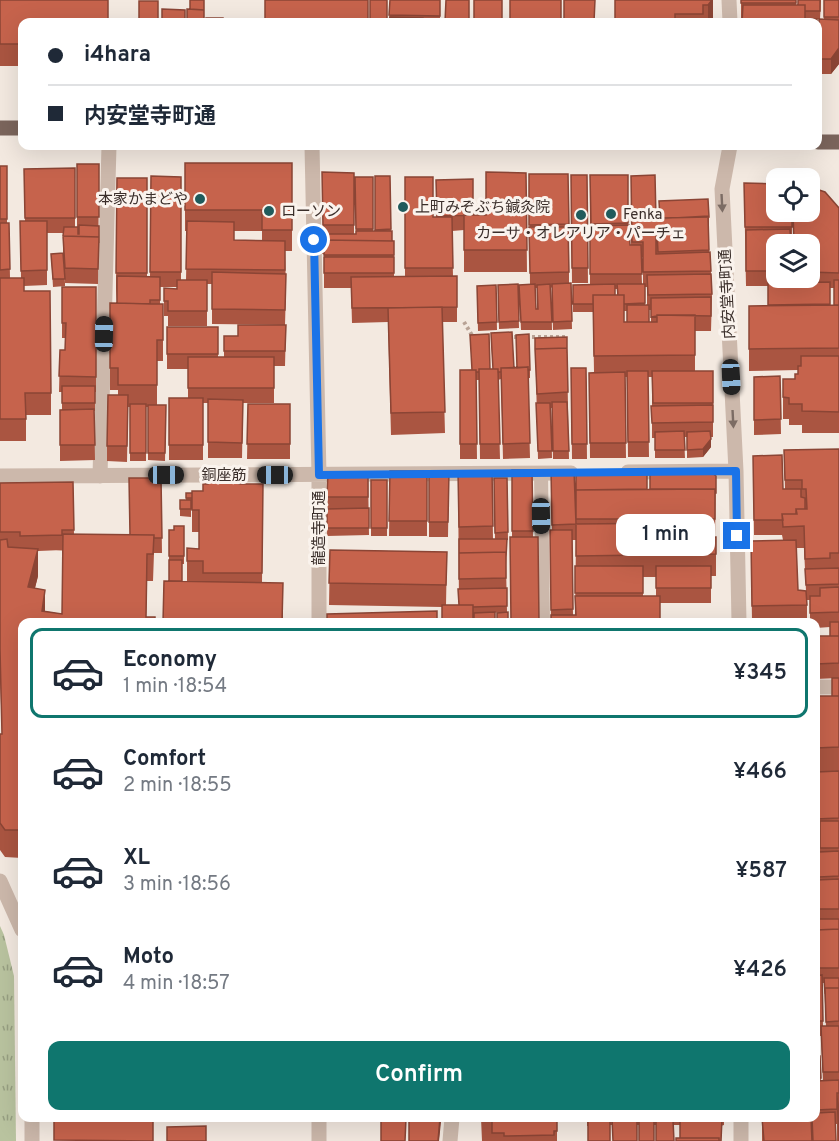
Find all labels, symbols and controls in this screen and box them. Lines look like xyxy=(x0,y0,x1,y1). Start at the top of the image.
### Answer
text: i4hara xyxy=(84,42,151,69)
text: 内安堂寺町通 xyxy=(84,104,216,131)
map controls xyxy=(766,168,820,288)
button: locate xyxy=(766,168,820,222)
place label: 本家かまどや xyxy=(98,191,188,210)
marker: 本家かまどや xyxy=(193,192,207,206)
one-way arrow xyxy=(718,194,727,213)
place label: 上町みぞぶち鍼灸院 xyxy=(415,199,550,218)
marker: 上町みぞぶち鍼灸院 xyxy=(396,200,410,214)
place label: ローソン xyxy=(281,203,341,222)
marker: ローソン xyxy=(262,204,276,218)
place label: Fenka xyxy=(623,206,662,225)
marker: Fenka xyxy=(604,207,618,221)
marker: カーサ・オレアリア・パーチェ xyxy=(574,208,588,222)
place label: カーサ・オレアリア・パーチェ xyxy=(476,225,686,244)
route start xyxy=(300,226,327,253)
button: layers xyxy=(766,234,820,288)
street label: 内安堂寺町通 xyxy=(717,248,740,339)
car xyxy=(95,316,113,352)
car xyxy=(721,359,741,395)
one-way arrow xyxy=(729,410,738,429)
car xyxy=(148,466,184,484)
car xyxy=(257,466,293,484)
street label: 銅座筋 xyxy=(201,467,247,486)
street label: 龍造寺町通 xyxy=(311,490,330,566)
car xyxy=(532,498,550,534)
callout: 1 min xyxy=(617,515,716,557)
text: 1 min xyxy=(642,522,689,548)
route end xyxy=(723,522,750,549)
icon: car xyxy=(51,646,105,700)
text: Economy xyxy=(123,647,217,674)
text: ¥345 xyxy=(733,660,787,687)
text: 1 min · 18:54 xyxy=(123,674,227,700)
icon: car xyxy=(51,745,105,799)
text: Comfort xyxy=(123,746,206,773)
text: ¥466 xyxy=(733,759,787,786)
text: 2 min · 18:55 xyxy=(123,773,232,799)
icon: car xyxy=(51,844,105,898)
text: XL xyxy=(123,845,150,872)
text: ¥587 xyxy=(735,858,787,885)
text: 3 min · 18:56 xyxy=(123,872,231,898)
icon: car xyxy=(51,943,105,997)
text: Moto xyxy=(123,944,174,971)
text: ¥426 xyxy=(733,957,787,984)
text: 4 min · 18:57 xyxy=(123,971,230,997)
button: Confirm xyxy=(48,1041,790,1110)

